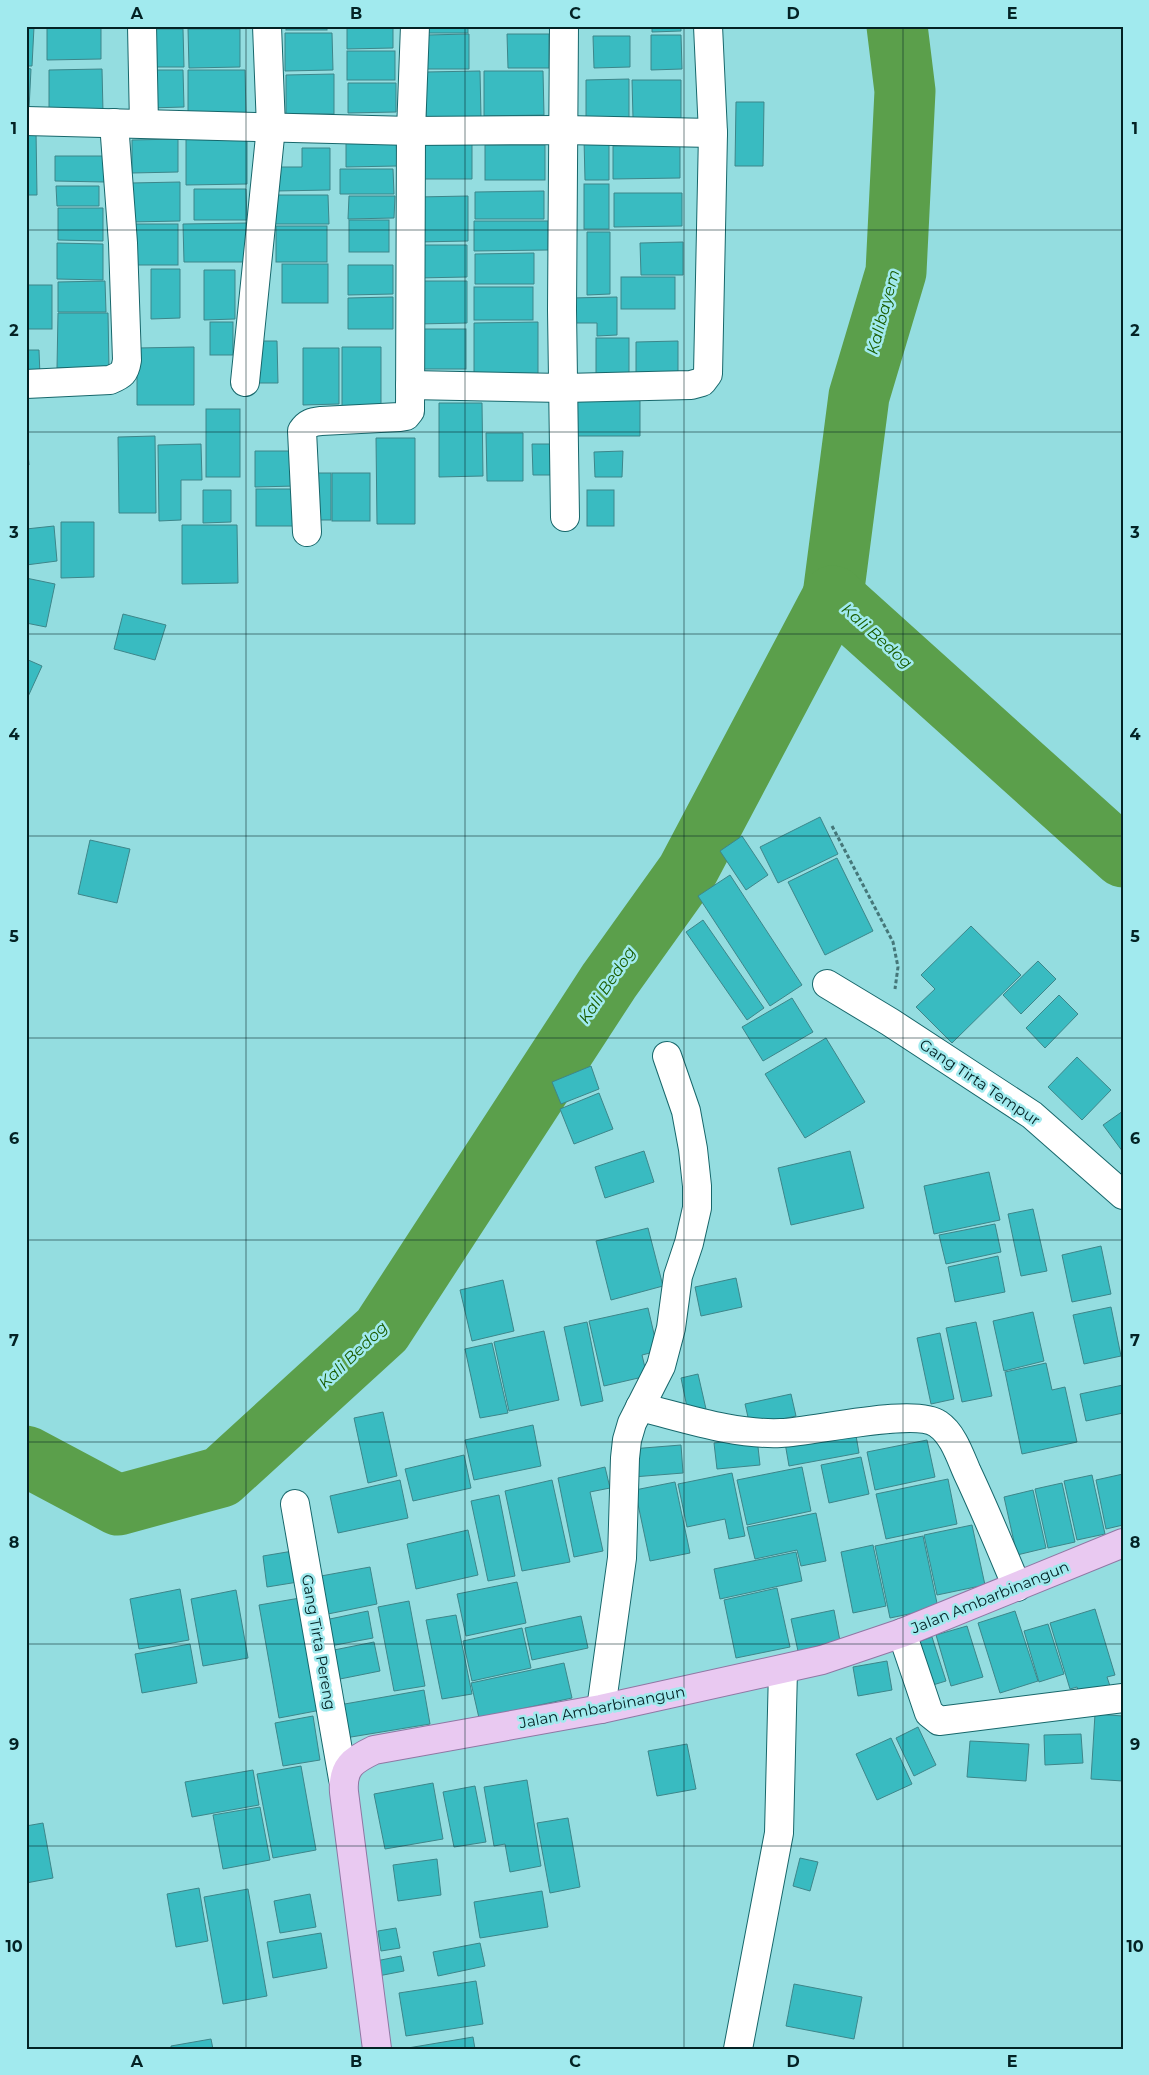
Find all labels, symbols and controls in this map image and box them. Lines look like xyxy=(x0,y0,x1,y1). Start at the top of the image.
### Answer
text: A xyxy=(130,4,144,23)
text: B xyxy=(350,4,362,23)
text: C xyxy=(569,4,581,23)
text: D xyxy=(786,4,800,23)
text: E xyxy=(1007,4,1017,23)
text: 1 xyxy=(11,119,17,138)
text: 1 xyxy=(1132,119,1138,138)
water label: Kalibayem xyxy=(863,267,903,357)
text: 2 xyxy=(9,321,19,340)
text: 2 xyxy=(1130,321,1140,340)
text: 3 xyxy=(8,523,19,542)
text: 3 xyxy=(1129,523,1140,542)
water label: Kali Bedog xyxy=(838,599,916,673)
text: 4 xyxy=(8,725,20,744)
text: 4 xyxy=(1129,725,1141,744)
text: 5 xyxy=(9,927,19,946)
text: 5 xyxy=(1130,927,1140,946)
water label: Kali Bedog xyxy=(574,943,640,1027)
street label: Gang Tirta Tempur xyxy=(916,1035,1044,1129)
text: 6 xyxy=(9,1129,19,1148)
text: 6 xyxy=(1130,1129,1140,1148)
water label: Kali Bedog xyxy=(315,1318,391,1392)
text: 7 xyxy=(9,1331,19,1350)
text: 7 xyxy=(1130,1331,1140,1350)
text: 8 xyxy=(9,1533,19,1552)
text: 8 xyxy=(1130,1533,1140,1552)
street label: Jalan Ambarbinangun xyxy=(907,1557,1072,1638)
street label: Gang Tirta Pereng xyxy=(298,1573,340,1711)
street label: Jalan Ambarbinangun xyxy=(516,1682,687,1733)
text: 9 xyxy=(9,1735,19,1754)
text: 9 xyxy=(1130,1735,1140,1754)
text: 10 xyxy=(5,1937,23,1956)
text: 10 xyxy=(1126,1937,1144,1956)
text: A xyxy=(130,2052,144,2071)
text: B xyxy=(350,2052,362,2071)
text: C xyxy=(569,2052,581,2071)
text: D xyxy=(786,2052,800,2071)
text: E xyxy=(1007,2052,1017,2071)

